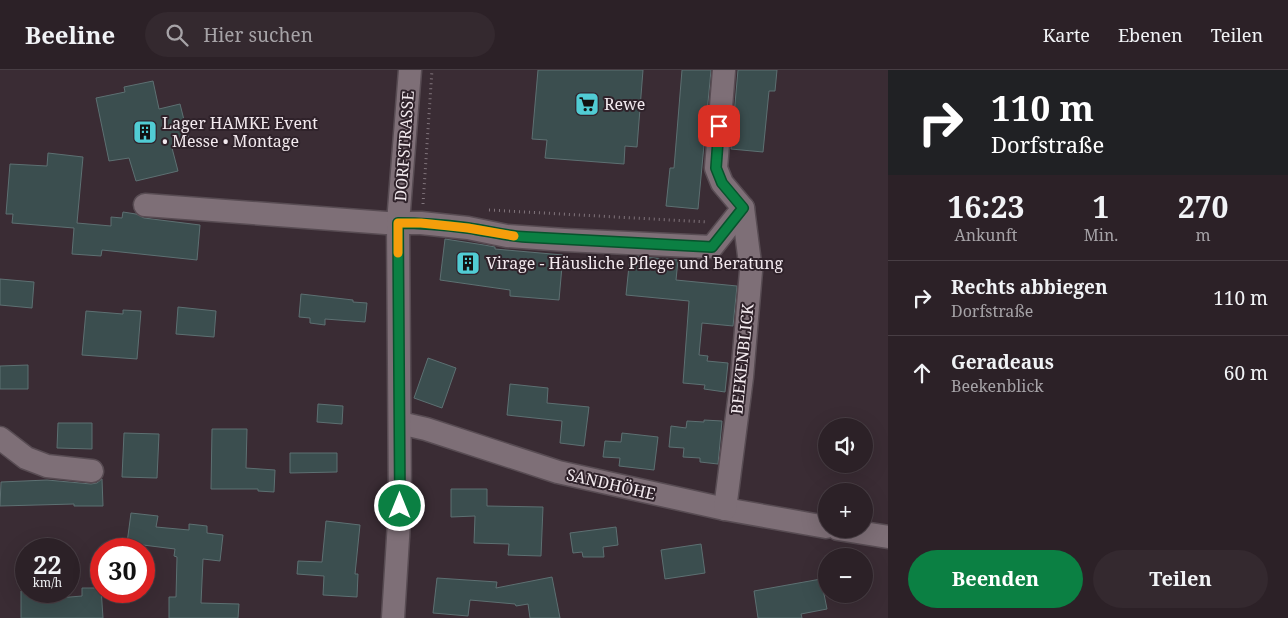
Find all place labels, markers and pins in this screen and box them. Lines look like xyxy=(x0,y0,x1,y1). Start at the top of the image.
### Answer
supermarket icon: Rewe xyxy=(574,91,600,117)
place label: Rewe xyxy=(604,93,645,115)
pin xyxy=(698,105,740,147)
place label: Lager HAMKE Event • Messe • Montage xyxy=(162,112,318,152)
building icon: Lager HAMKE Event • Messe • Montage xyxy=(132,119,158,145)
building icon: Virage - Häusliche Pflege und Beratung xyxy=(455,250,481,276)
place label: Virage - Häusliche Pflege und Beratung xyxy=(486,252,783,274)

